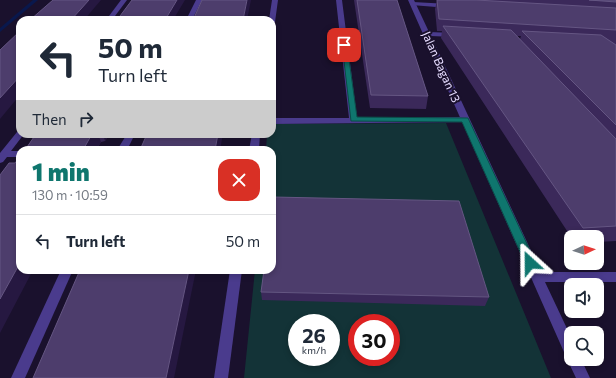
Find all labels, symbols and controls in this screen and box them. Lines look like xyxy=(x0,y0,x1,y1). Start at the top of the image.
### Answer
pin xyxy=(327,28,361,62)
street label: Jalan Bagan 13 xyxy=(419,29,464,105)
text: 50 m xyxy=(98,30,163,64)
icon: left xyxy=(32,32,84,84)
icon: arrive xyxy=(333,34,355,56)
text: Turn left xyxy=(98,64,167,86)
icon: right xyxy=(75,108,97,130)
text: Then xyxy=(32,110,67,128)
text: 1 min xyxy=(32,157,90,186)
button: close xyxy=(218,159,260,201)
text: 130 m · 10:59 xyxy=(32,187,108,203)
icon: left xyxy=(32,230,54,252)
north arrow xyxy=(564,230,604,270)
map controls xyxy=(564,230,604,366)
text: Turn left xyxy=(66,232,125,250)
text: 50 m xyxy=(226,232,260,250)
position arrow xyxy=(509,242,551,284)
button: sound xyxy=(564,278,604,318)
speed limit sign: 30 xyxy=(348,314,400,366)
text: 26 xyxy=(302,323,326,347)
button: search xyxy=(564,326,604,366)
text: km/h xyxy=(302,344,326,356)

